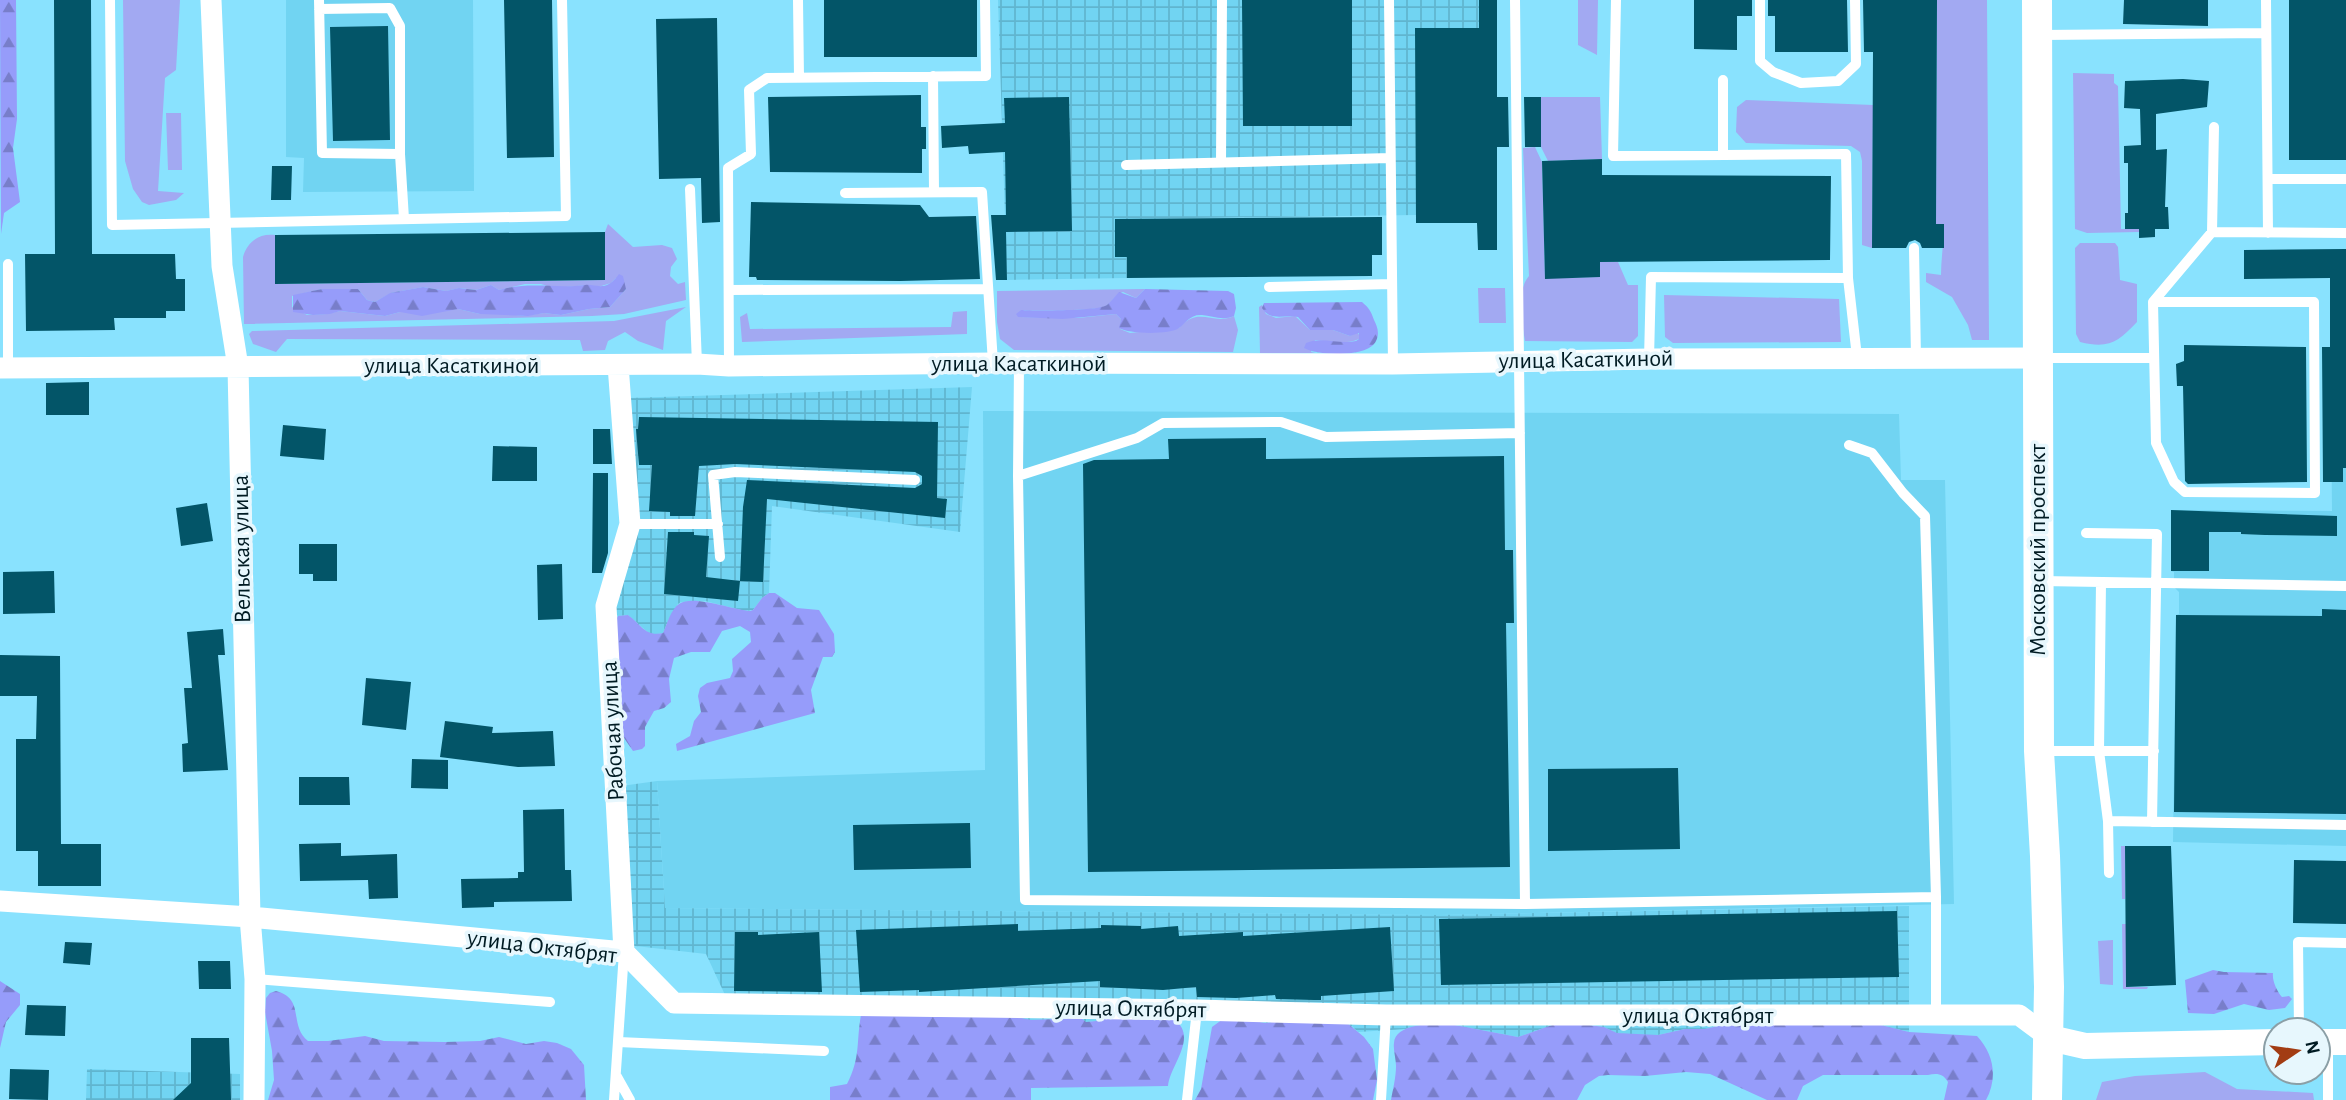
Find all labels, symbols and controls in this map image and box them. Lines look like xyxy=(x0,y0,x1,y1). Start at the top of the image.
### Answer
street label: улица Касаткиной xyxy=(1497,346,1674,374)
street label: улица Касаткиной xyxy=(931,352,1106,376)
street label: улица Касаткиной xyxy=(364,354,539,378)
street label: Московский проспект xyxy=(2026,444,2050,656)
street label: Вельская улица xyxy=(229,475,255,623)
street label: Рабочая улица xyxy=(597,660,629,802)
street label: улица Октябрят xyxy=(465,926,619,968)
street label: улица Октябрят xyxy=(1054,996,1207,1022)
street label: улица Октябрят xyxy=(1622,1004,1774,1028)
north arrow xyxy=(2262,1016,2332,1086)
text: N xyxy=(2301,1039,2323,1056)

